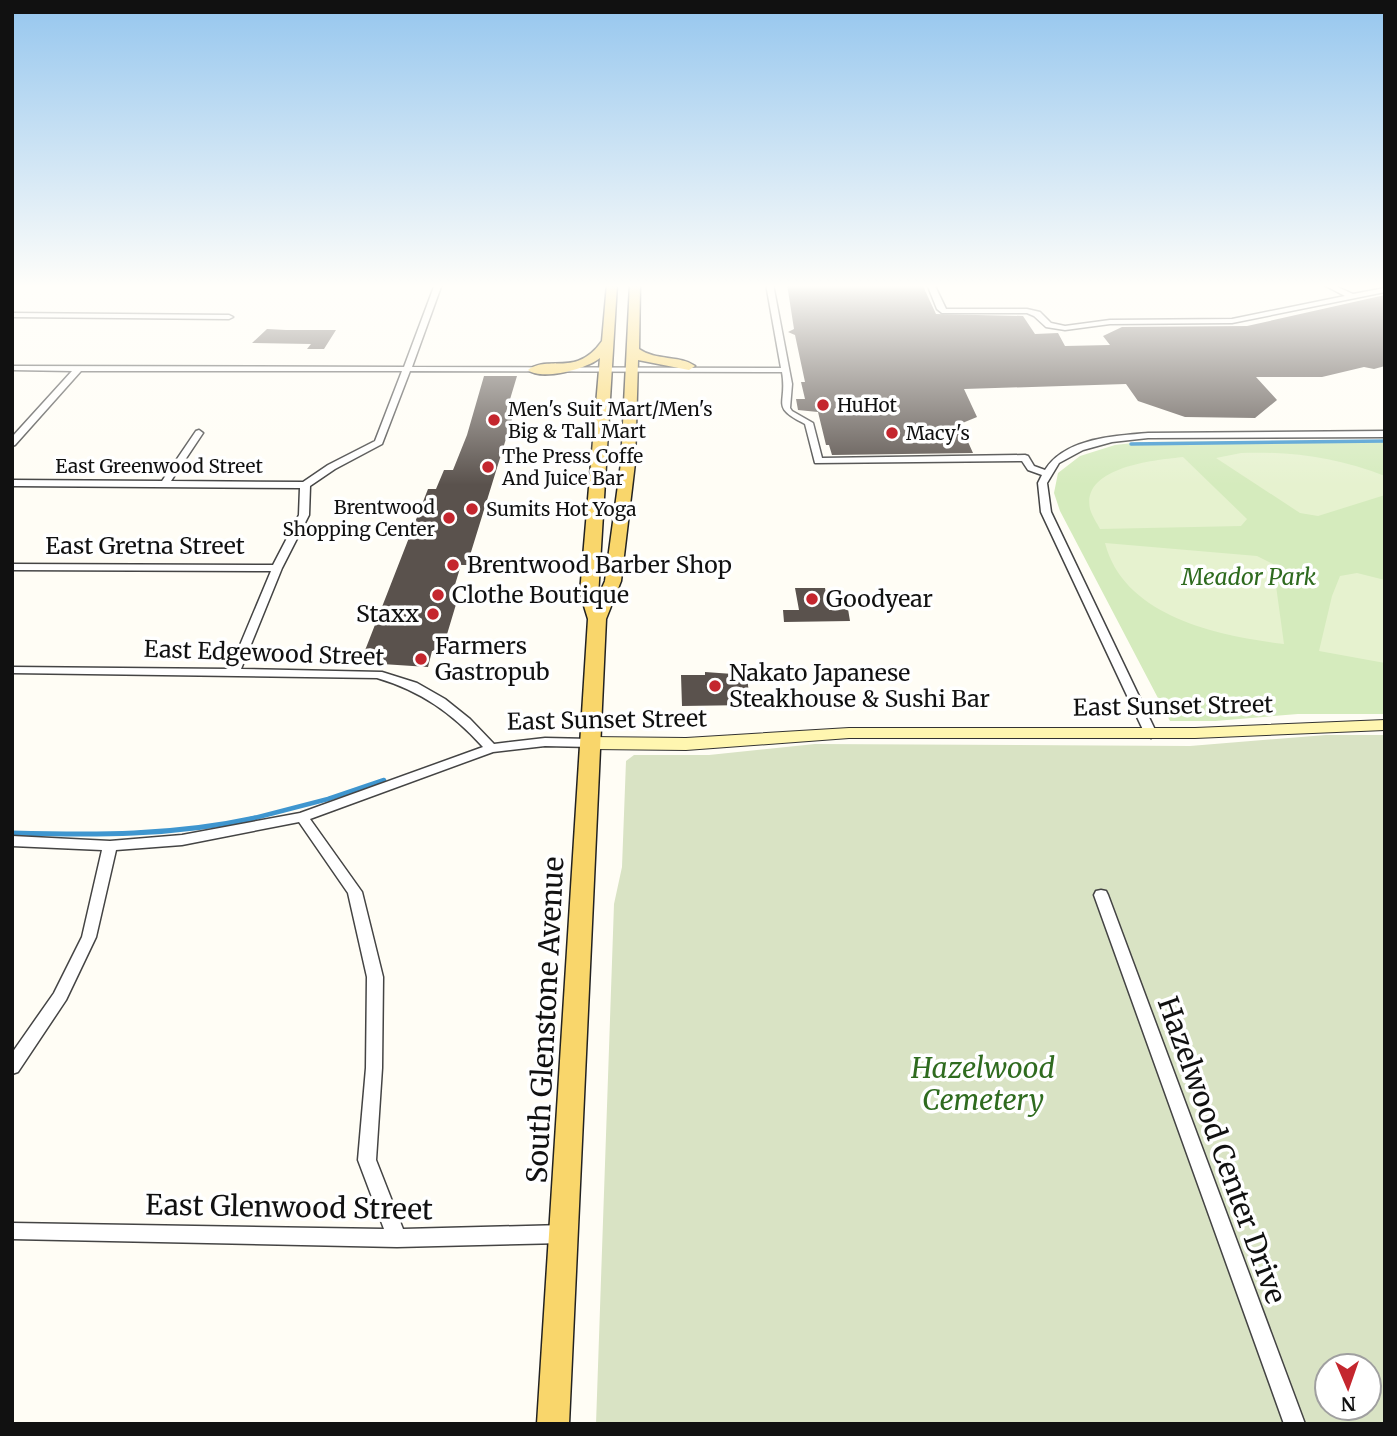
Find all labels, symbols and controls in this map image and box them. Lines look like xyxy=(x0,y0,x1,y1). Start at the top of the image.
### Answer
place label: HuHot xyxy=(837,393,898,417)
place label: Men's Suit Mart/Men's Big & Tall Mart xyxy=(508,397,713,443)
marker: HuHot xyxy=(815,397,831,413)
marker: Men's Suit Mart/Men's Big & Tall Mart xyxy=(486,412,502,428)
place label: Macy's xyxy=(906,421,970,445)
marker: Macy's xyxy=(884,425,900,441)
place label: The Press Coffe And Juice Bar xyxy=(501,444,643,490)
street label: East Greenwood Street xyxy=(55,454,263,478)
marker: The Press Coffe And Juice Bar xyxy=(480,459,496,475)
place label: Brentwood Shopping Center xyxy=(283,495,435,541)
place label: Sumits Hot Yoga xyxy=(486,497,636,521)
marker: Sumits Hot Yoga xyxy=(464,501,480,517)
marker: Brentwood Shopping Center xyxy=(441,510,457,526)
street label: East Gretna Street xyxy=(45,531,245,560)
place label: Brentwood Barber Shop xyxy=(467,550,732,579)
marker: Brentwood Barber Shop xyxy=(445,557,461,573)
park label: Meador Park xyxy=(1181,562,1317,591)
place label: Clothe Boutique xyxy=(452,580,629,609)
place label: Goodyear xyxy=(826,584,933,613)
marker: Clothe Boutique xyxy=(430,587,446,603)
marker: Goodyear xyxy=(804,591,820,607)
place label: Staxx xyxy=(356,599,419,628)
marker: Staxx xyxy=(425,606,441,622)
place label: Farmers Gastropub xyxy=(435,631,550,686)
street label: East Edgewood Street xyxy=(143,634,385,671)
marker: Farmers Gastropub xyxy=(413,651,429,667)
place label: Nakato Japanese Steakhouse & Sushi Bar xyxy=(729,658,990,713)
marker: Nakato Japanese Steakhouse & Sushi Bar xyxy=(707,678,723,694)
street label: East Sunset Street xyxy=(1073,689,1273,722)
street label: East Sunset Street xyxy=(507,703,707,736)
street label: South Glenstone Avenue xyxy=(518,856,572,1184)
street label: Hazelwood Center Drive xyxy=(1150,992,1294,1308)
park label: Hazelwood Cemetery xyxy=(910,1050,1055,1118)
street label: East Glenwood Street xyxy=(145,1186,433,1228)
north arrow xyxy=(1313,1352,1383,1422)
text: N xyxy=(1341,1392,1357,1416)

